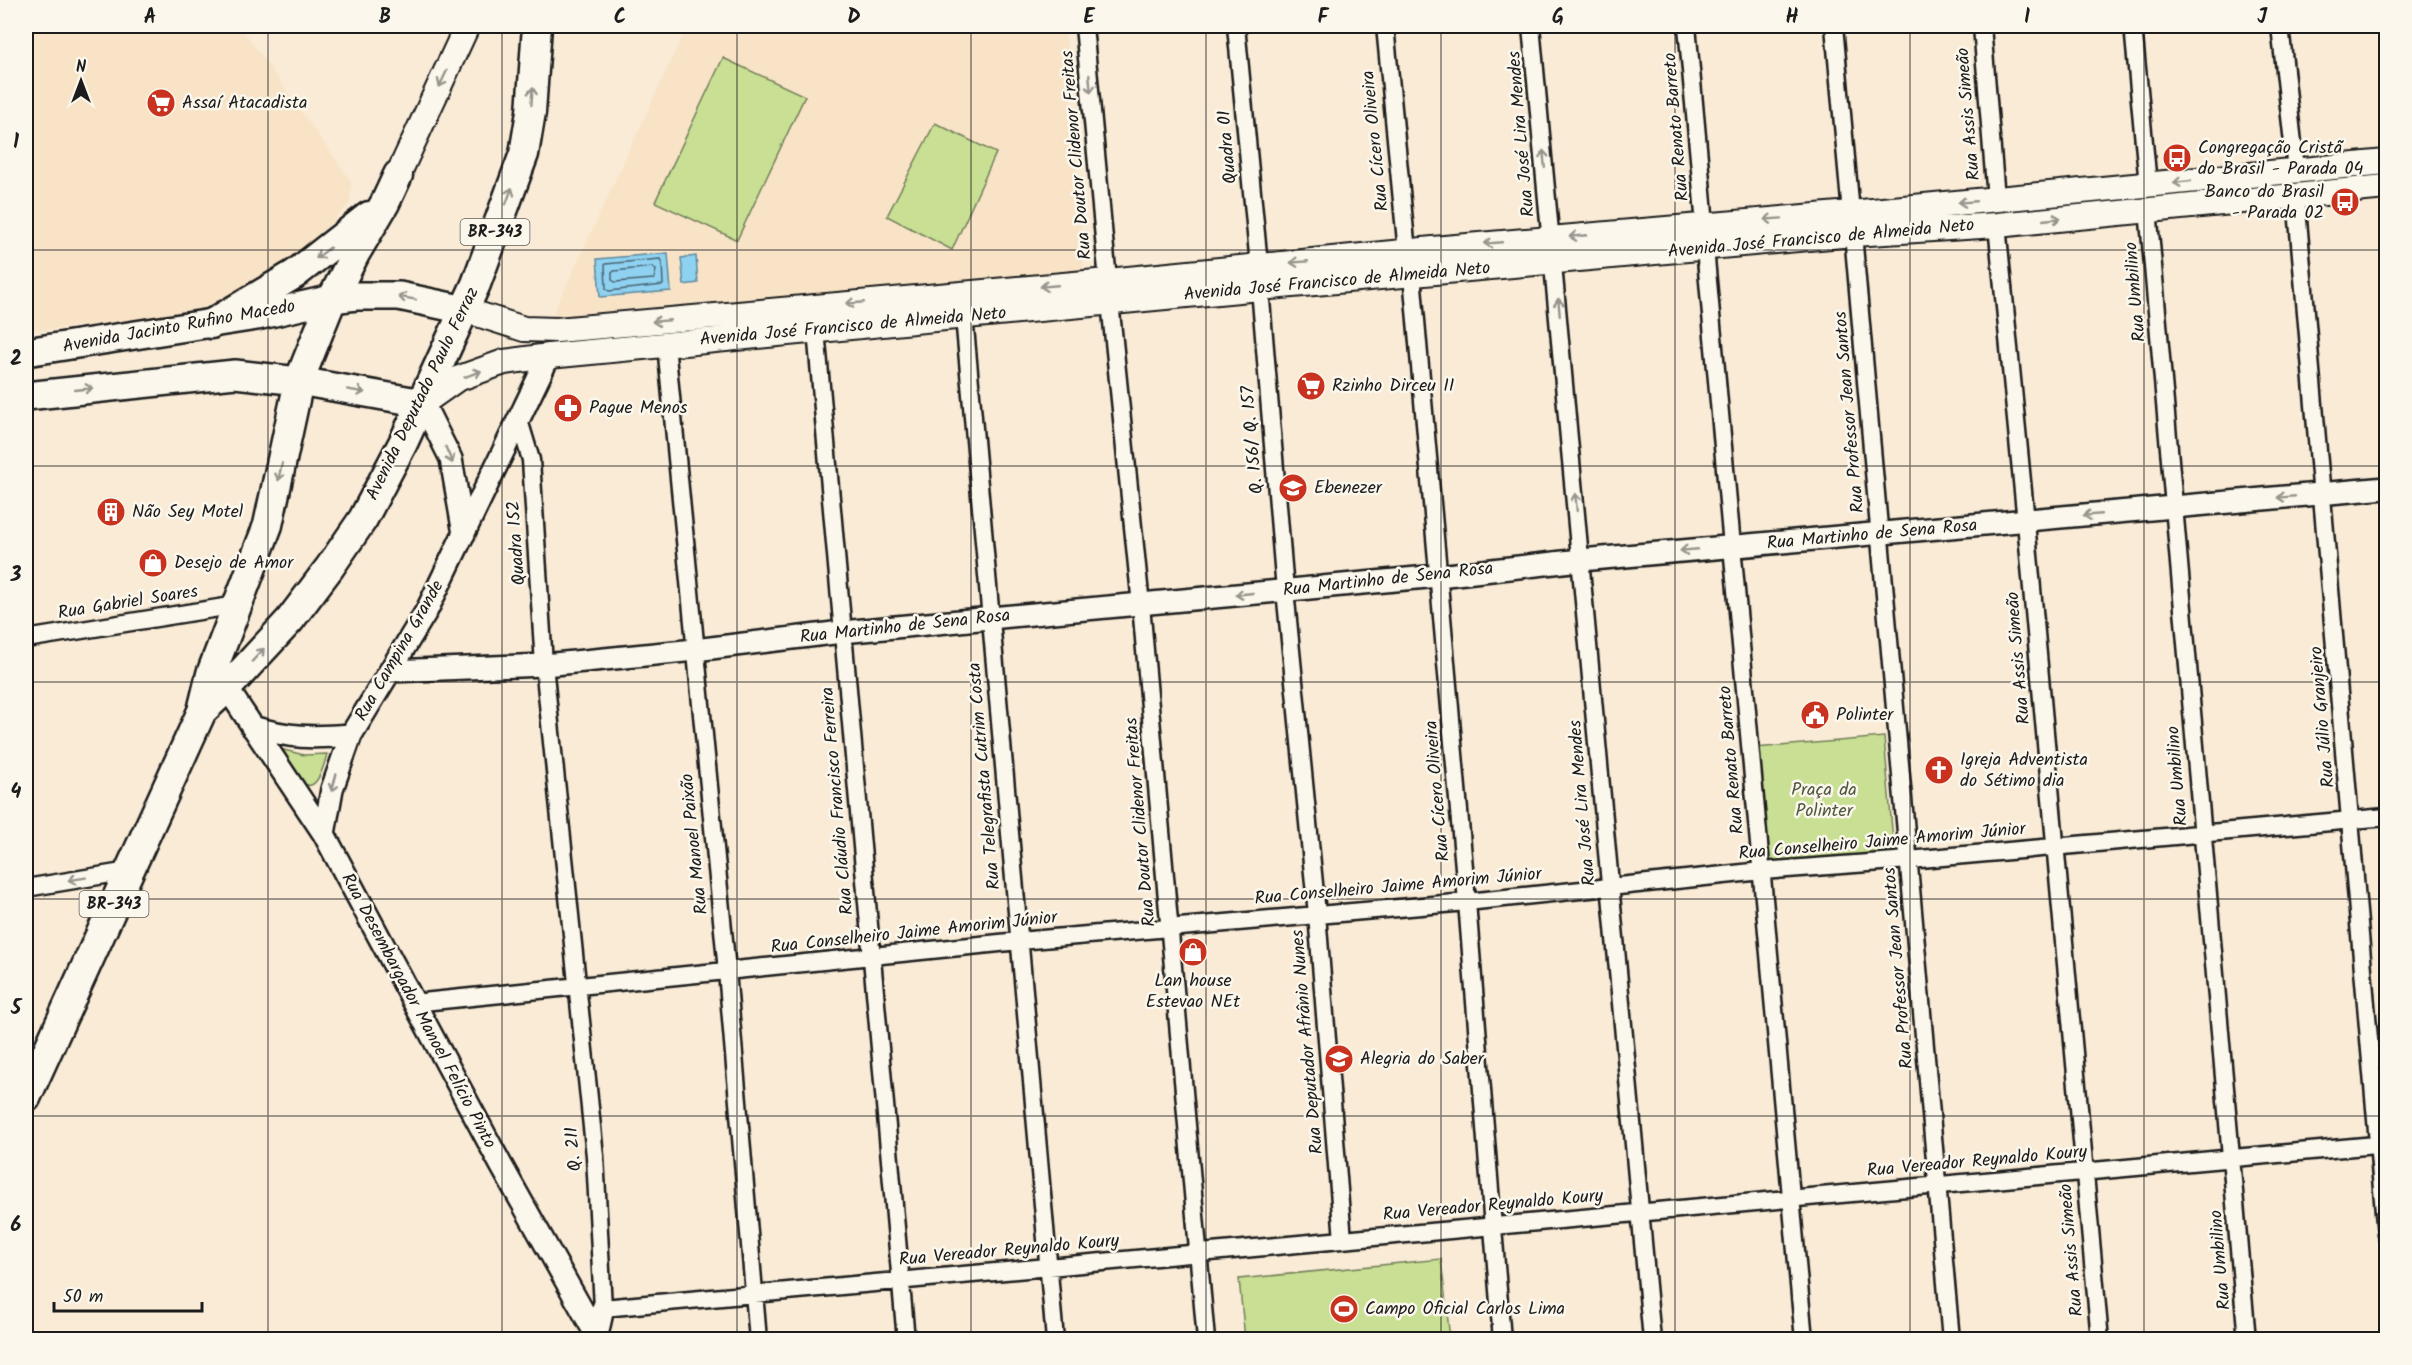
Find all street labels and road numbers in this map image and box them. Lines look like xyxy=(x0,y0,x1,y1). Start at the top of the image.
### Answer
street label: Rua Assis Simeão xyxy=(1949,46,1989,182)
street label: Rua Doutor Clidenor Freitas xyxy=(1053,49,1101,261)
street label: Rua José Lira Mendes xyxy=(1500,49,1544,218)
street label: Rua Renato Barreto xyxy=(1656,52,1698,202)
street label: Rua Cícero Oliveira xyxy=(1354,69,1398,213)
street label: Quadra 01 xyxy=(1210,109,1246,185)
street label: Avenida José Francisco de Almeida Neto xyxy=(1666,211,1976,267)
road number: BR-343 xyxy=(460,219,530,245)
street label: Rua Umbilino xyxy=(2117,241,2155,343)
street label: Avenida José Francisco de Almeida Neto xyxy=(1182,254,1492,310)
street label: Avenida Deputado Paulo Ferraz xyxy=(359,282,487,506)
street label: Avenida Jacinto Rufino Macedo xyxy=(60,292,298,362)
street label: Avenida José Francisco de Almeida Neto xyxy=(698,299,1008,355)
street label: Rua Professor Jean Santos xyxy=(1827,310,1873,514)
street label: Q. 156/ Q. 157 xyxy=(1234,384,1272,495)
street label: Quadra 152 xyxy=(500,500,534,586)
street label: Rua Martinho de Sena Rosa xyxy=(1765,511,1979,559)
street label: Rua Martinho de Sena Rosa xyxy=(1281,555,1495,605)
street label: Rua Campina Grande xyxy=(348,575,452,727)
street label: Rua Gabriel Soares xyxy=(56,578,201,628)
street label: Rua Assis Simeão xyxy=(1999,590,2039,726)
street label: Rua Martinho de Sena Rosa xyxy=(798,602,1012,652)
street label: Rua Júlio Granjeiro xyxy=(2302,645,2344,789)
street label: Rua Telegrafista Cutrim Costa xyxy=(961,661,1009,891)
street label: Rua Renato Barreto xyxy=(1711,685,1753,835)
street label: Rua Cláudio Francisco Ferreira xyxy=(814,686,862,916)
street label: Rua Doutor Clidenor Freitas xyxy=(1117,716,1165,928)
street label: Rua José Lira Mendes xyxy=(1561,718,1605,887)
street label: Rua Cícero Oliveira xyxy=(1417,719,1459,863)
street label: Rua Umbilino xyxy=(2159,725,2197,827)
street label: Rua Manoel Paixão xyxy=(673,772,717,916)
street label: Rua Conselheiro Jaime Amorim Júnior xyxy=(1737,815,2028,869)
street label: Rua Conselheiro Jaime Amorim Júnior xyxy=(1253,860,1544,914)
street label: Rua Professor Jean Santos xyxy=(1876,866,1922,1070)
street label: Rua Desembargador Manoel Felício Pinto xyxy=(333,868,503,1154)
road number: BR-343 xyxy=(80,891,148,917)
street label: Rua Conselheiro Jaime Amorim Júnior xyxy=(769,903,1060,962)
street label: Rua Deputador Afrânio Nunes xyxy=(1284,928,1332,1155)
street label: Q. 211 xyxy=(558,1125,590,1173)
street label: Rua Vereador Reynaldo Koury xyxy=(1866,1138,2089,1186)
street label: Rua Vereador Reynaldo Koury xyxy=(1382,1182,1605,1230)
street label: Rua Assis Simeão xyxy=(2052,1182,2092,1318)
street label: Rua Umbilino xyxy=(2202,1209,2240,1311)
street label: Rua Vereador Reynaldo Koury xyxy=(898,1227,1121,1275)

